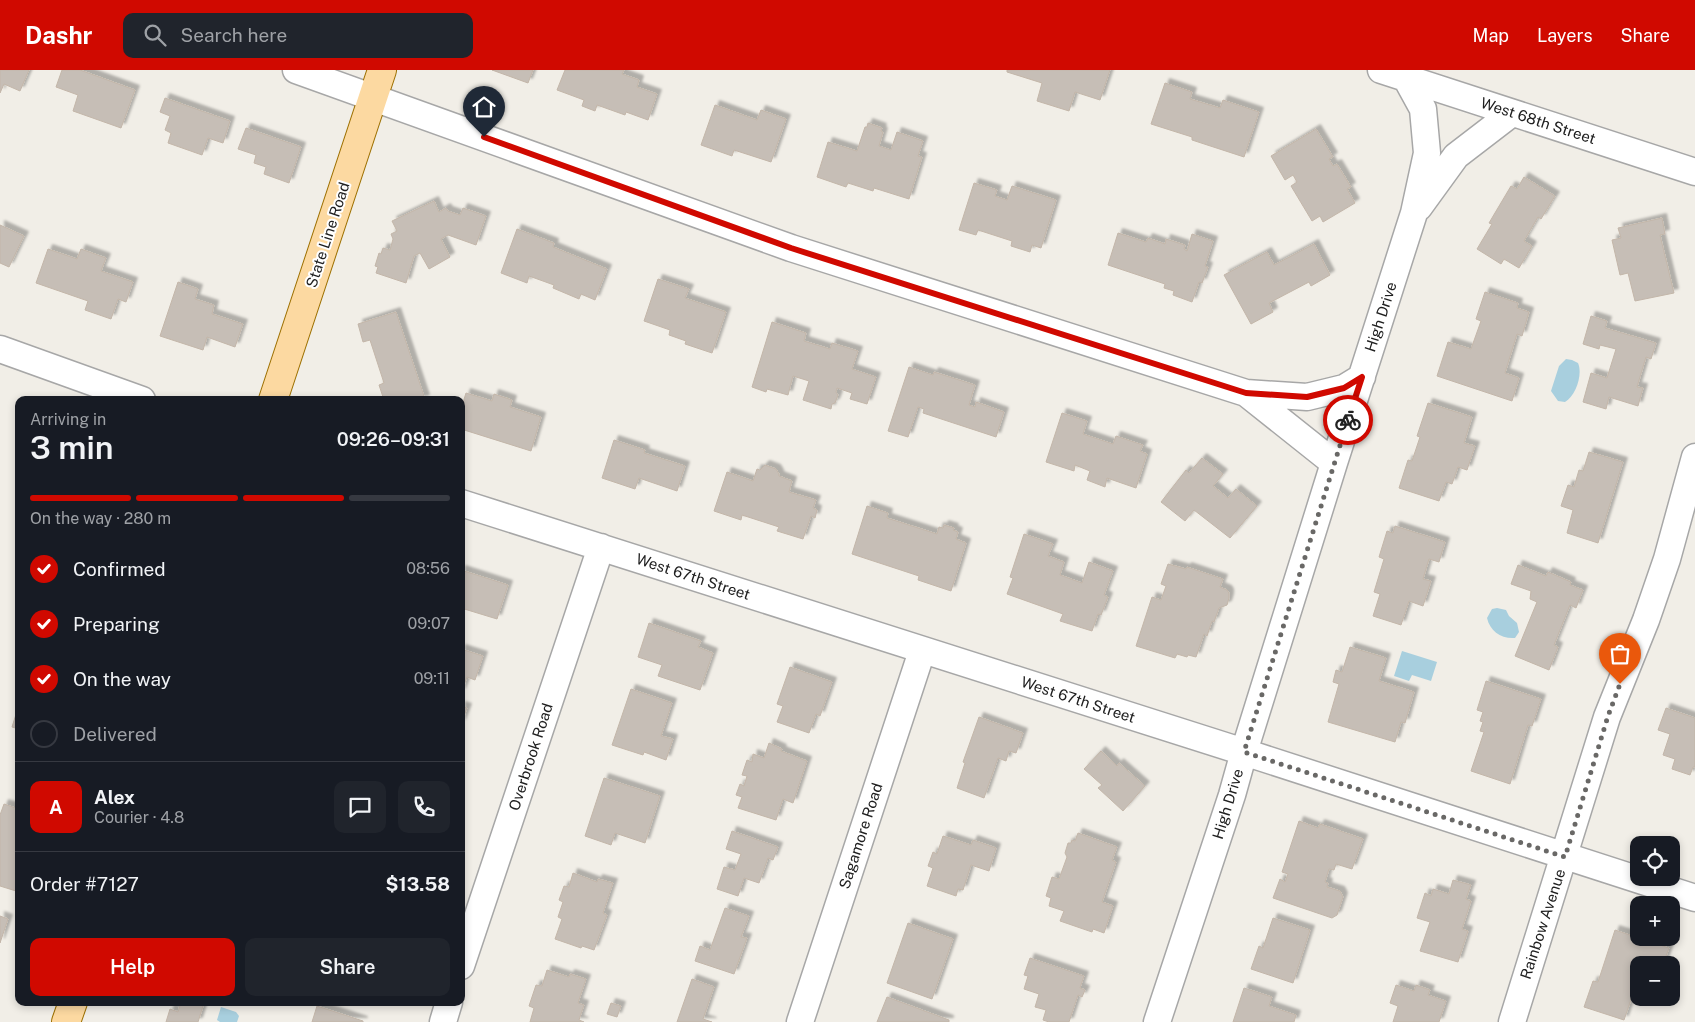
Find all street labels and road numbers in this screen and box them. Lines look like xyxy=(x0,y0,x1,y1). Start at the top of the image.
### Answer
street label: West 68th Street xyxy=(1479,94,1598,147)
street label: State Line Road xyxy=(302,180,353,290)
street label: High Drive xyxy=(1361,280,1400,354)
street label: West 67th Street xyxy=(634,550,753,603)
street label: West 67th Street xyxy=(1019,673,1138,726)
street label: Overbrook Road xyxy=(505,701,556,813)
street label: High Drive xyxy=(1209,767,1246,841)
street label: Sagamore Road xyxy=(835,781,886,891)
street label: Rainbow Avenue xyxy=(1517,867,1568,981)

